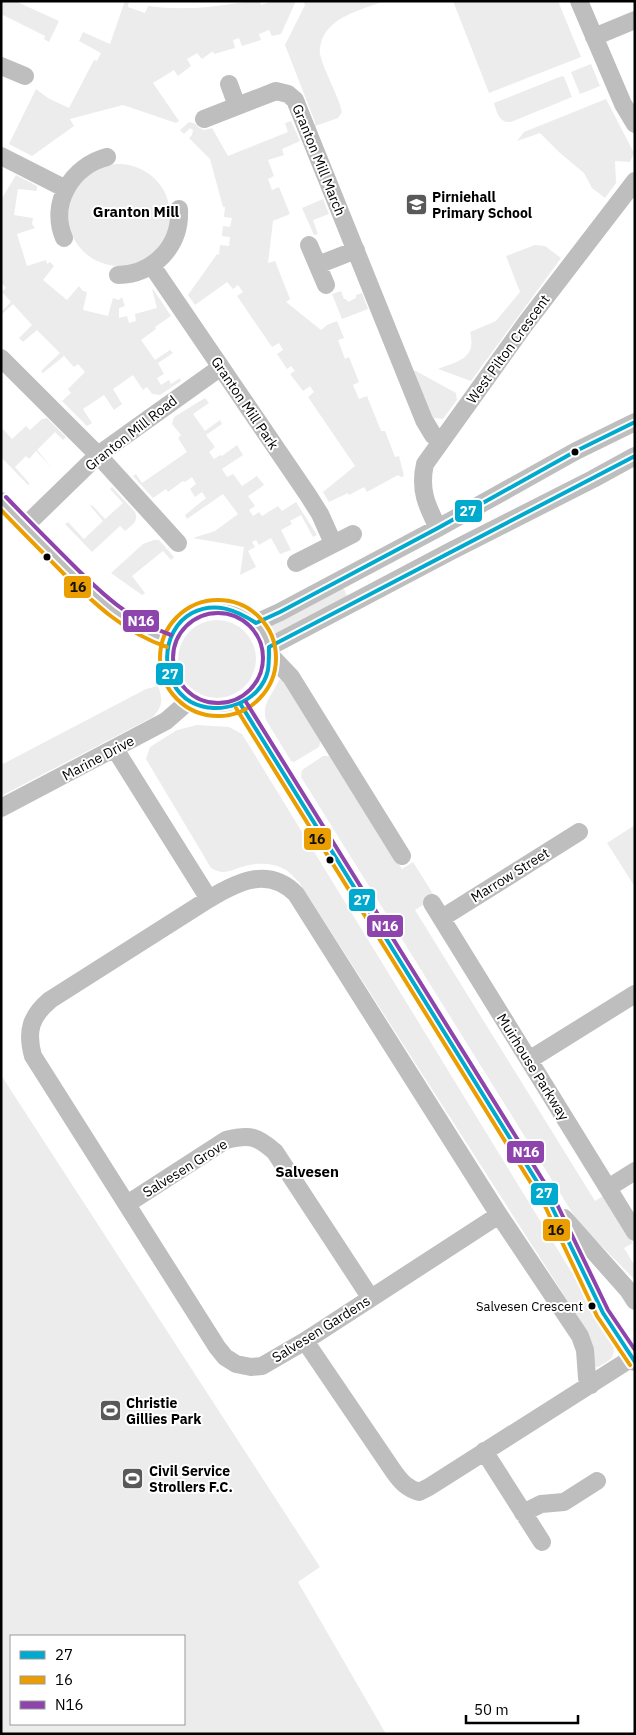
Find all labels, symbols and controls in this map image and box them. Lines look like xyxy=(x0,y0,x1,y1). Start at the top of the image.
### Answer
street label: Granton Mill March xyxy=(288,102,350,218)
place label: Pirniehall Primary School xyxy=(432,188,532,222)
school or university icon: Pirniehall Primary School xyxy=(404,193,428,217)
district label: Granton Mill xyxy=(93,202,180,221)
street label: West Pilton Crescent xyxy=(462,291,554,407)
street label: Granton Mill Park xyxy=(207,353,283,453)
street label: Granton Mill Road xyxy=(81,391,181,475)
unlabelled marker xyxy=(570,447,580,457)
line badge: 27 xyxy=(454,499,483,523)
text: 27 xyxy=(460,502,476,520)
unlabelled marker xyxy=(42,552,52,562)
line badge: 16 xyxy=(63,575,92,599)
text: 16 xyxy=(70,578,86,596)
line badge: N16 xyxy=(122,609,160,633)
text: N16 xyxy=(128,612,154,630)
line badge: 27 xyxy=(155,662,184,686)
text: 27 xyxy=(162,665,178,683)
street label: Marine Drive xyxy=(59,731,137,784)
line badge: 16 xyxy=(303,827,332,851)
text: 16 xyxy=(309,830,325,848)
street label: Marrow Street xyxy=(467,844,553,906)
unlabelled marker xyxy=(325,855,335,865)
line badge: 27 xyxy=(348,888,376,912)
text: 27 xyxy=(354,891,370,909)
line badge: N16 xyxy=(366,914,404,938)
text: N16 xyxy=(372,917,398,935)
street label: Muirhouse Parkway xyxy=(493,1010,573,1124)
street label: Salvesen Grove xyxy=(139,1135,231,1201)
line badge: N16 xyxy=(506,1140,545,1164)
text: N16 xyxy=(513,1143,539,1161)
district label: Salvesen xyxy=(275,1162,339,1181)
line badge: 27 xyxy=(530,1182,559,1206)
text: 27 xyxy=(536,1184,552,1202)
line badge: 16 xyxy=(542,1218,571,1242)
text: 16 xyxy=(548,1221,564,1239)
street label: Salvesen Gardens xyxy=(269,1292,374,1366)
place label: Salvesen Crescent xyxy=(476,1298,583,1315)
marker: Salvesen Crescent xyxy=(587,1301,597,1311)
place label: Christie Gillies Park xyxy=(126,1394,202,1428)
sports icon: Christie Gillies Park xyxy=(98,1399,122,1423)
place label: Civil Service Strollers F.C. xyxy=(149,1462,233,1496)
sports icon: Civil Service Strollers F.C. xyxy=(121,1467,145,1491)
legend xyxy=(10,1635,185,1725)
text: 27 xyxy=(55,1645,73,1664)
text: 16 xyxy=(55,1670,73,1689)
scale bar xyxy=(466,1692,578,1724)
text: N16 xyxy=(55,1695,84,1714)
text: 50 m xyxy=(474,1700,509,1719)

